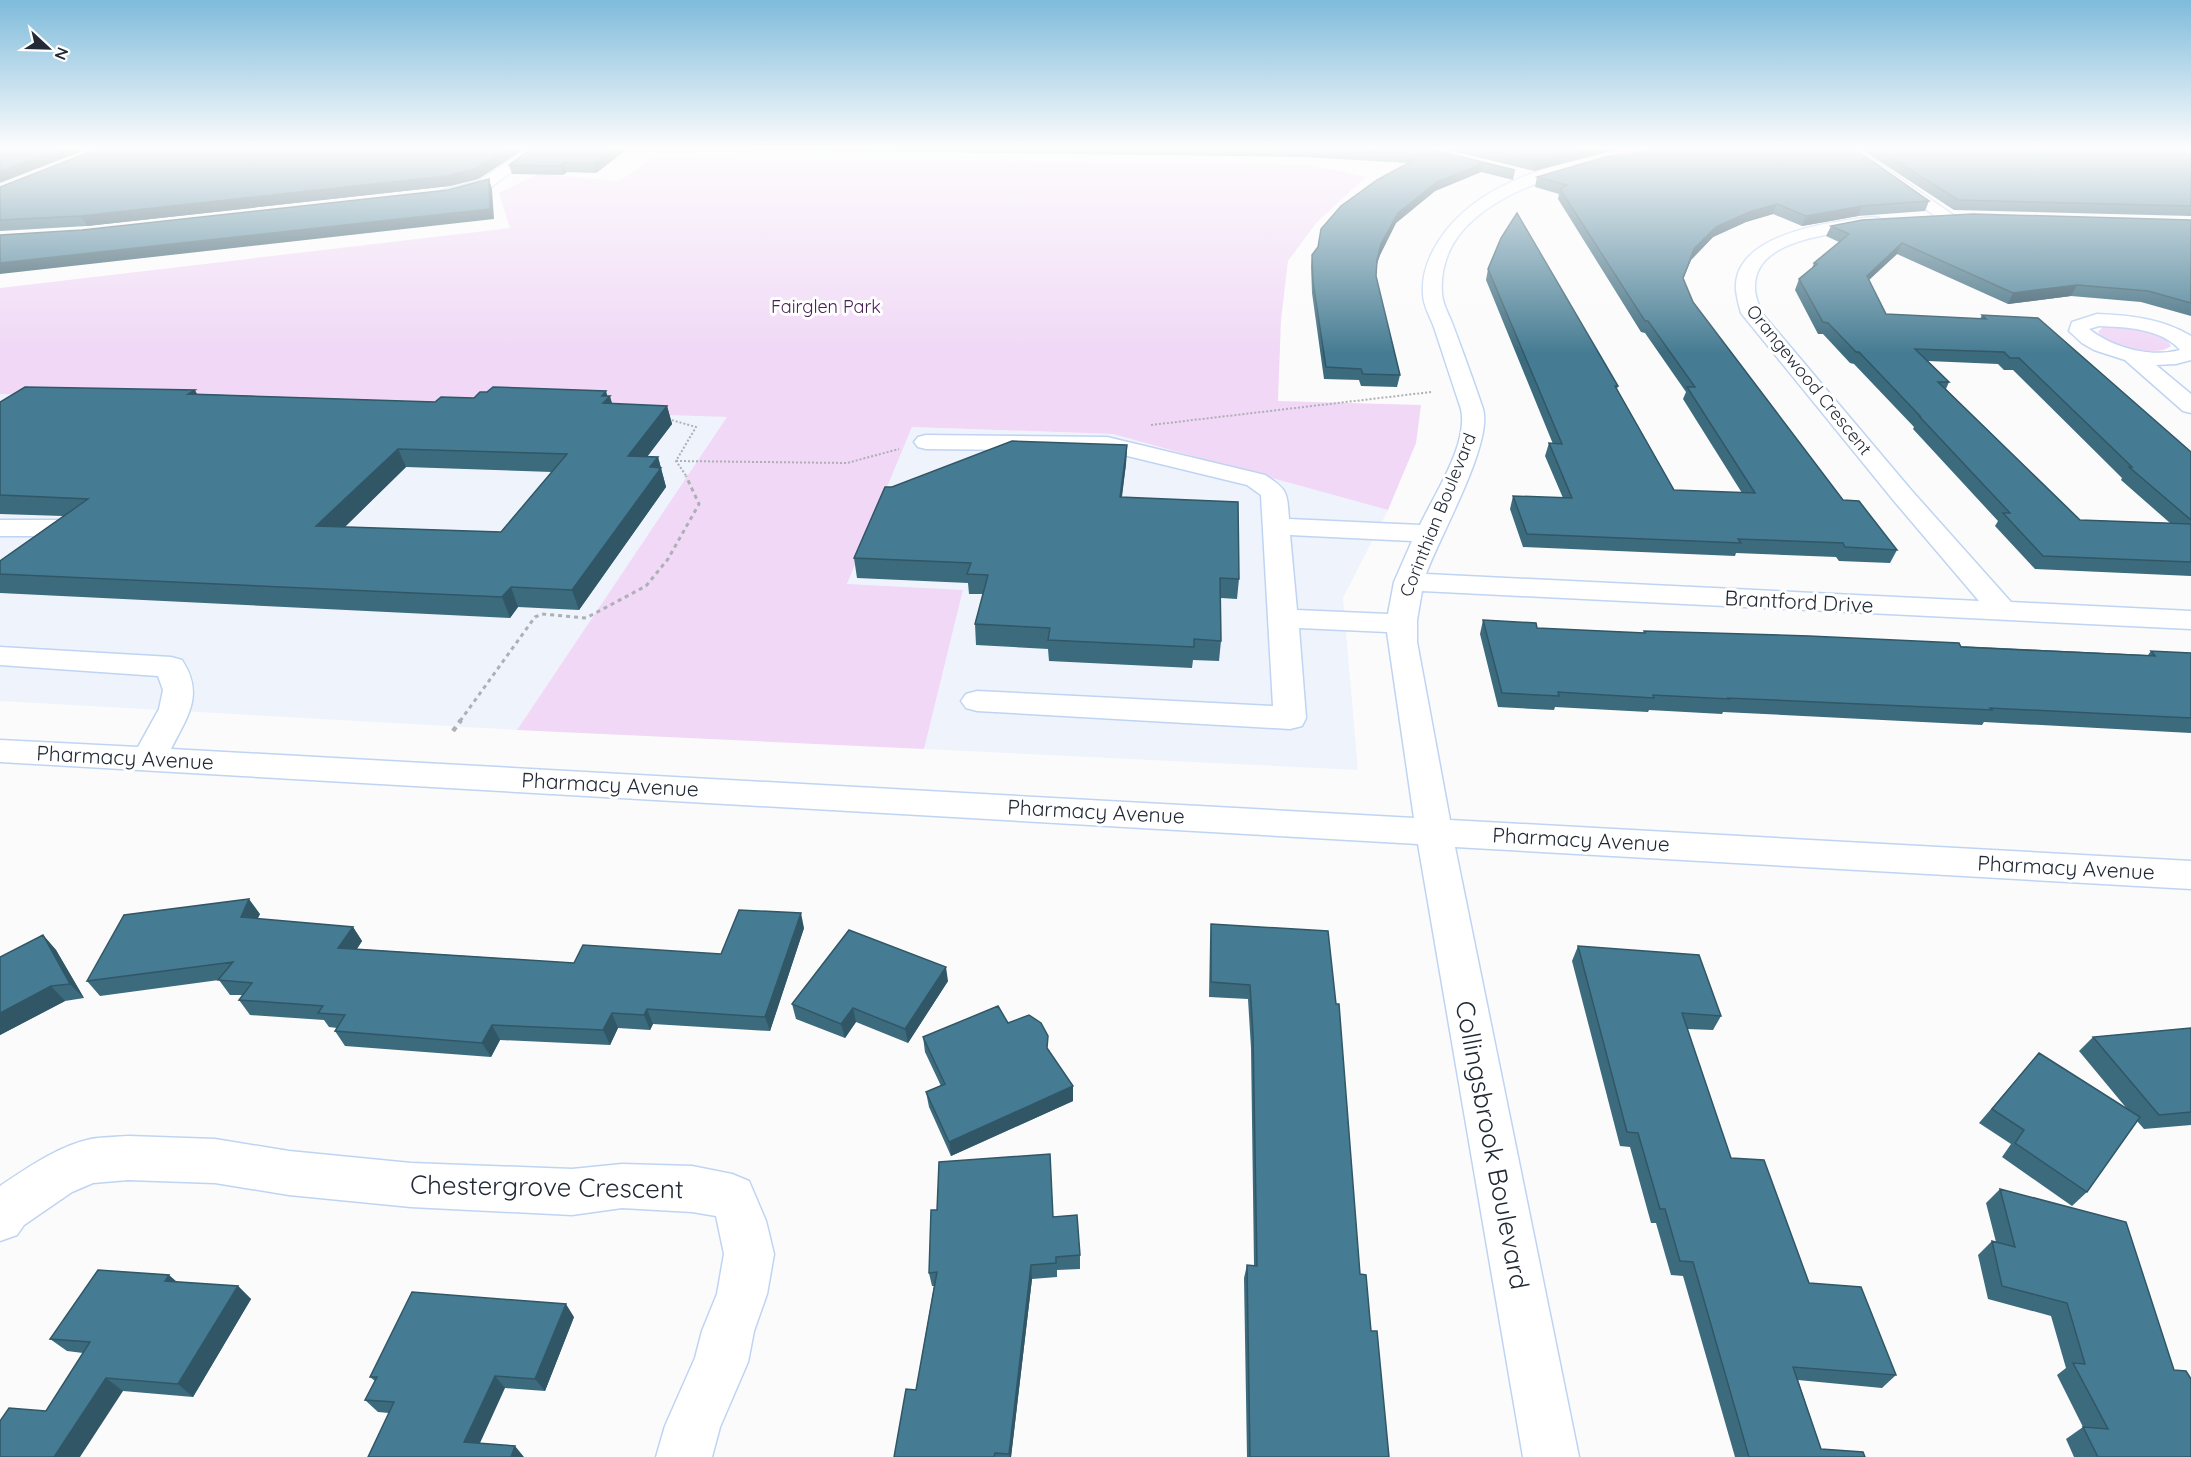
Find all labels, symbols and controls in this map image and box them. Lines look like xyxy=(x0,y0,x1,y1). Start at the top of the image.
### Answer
north arrow xyxy=(18,18,78,78)
text: N xyxy=(50,44,73,63)
park label: Fairglen Park xyxy=(771,295,881,318)
street label: Orangewood Crescent xyxy=(1742,300,1877,460)
street label: Corinthian Boulevard xyxy=(1394,429,1481,600)
street label: Brantford Drive xyxy=(1724,584,1874,618)
street label: Pharmacy Avenue xyxy=(36,739,214,775)
street label: Pharmacy Avenue xyxy=(521,766,699,802)
street label: Pharmacy Avenue xyxy=(1007,793,1185,829)
street label: Pharmacy Avenue xyxy=(1492,821,1670,857)
street label: Pharmacy Avenue xyxy=(1977,849,2155,885)
street label: Collingsbrook Boulevard xyxy=(1448,998,1537,1292)
street label: Chestergrove Crescent xyxy=(410,1168,684,1205)

